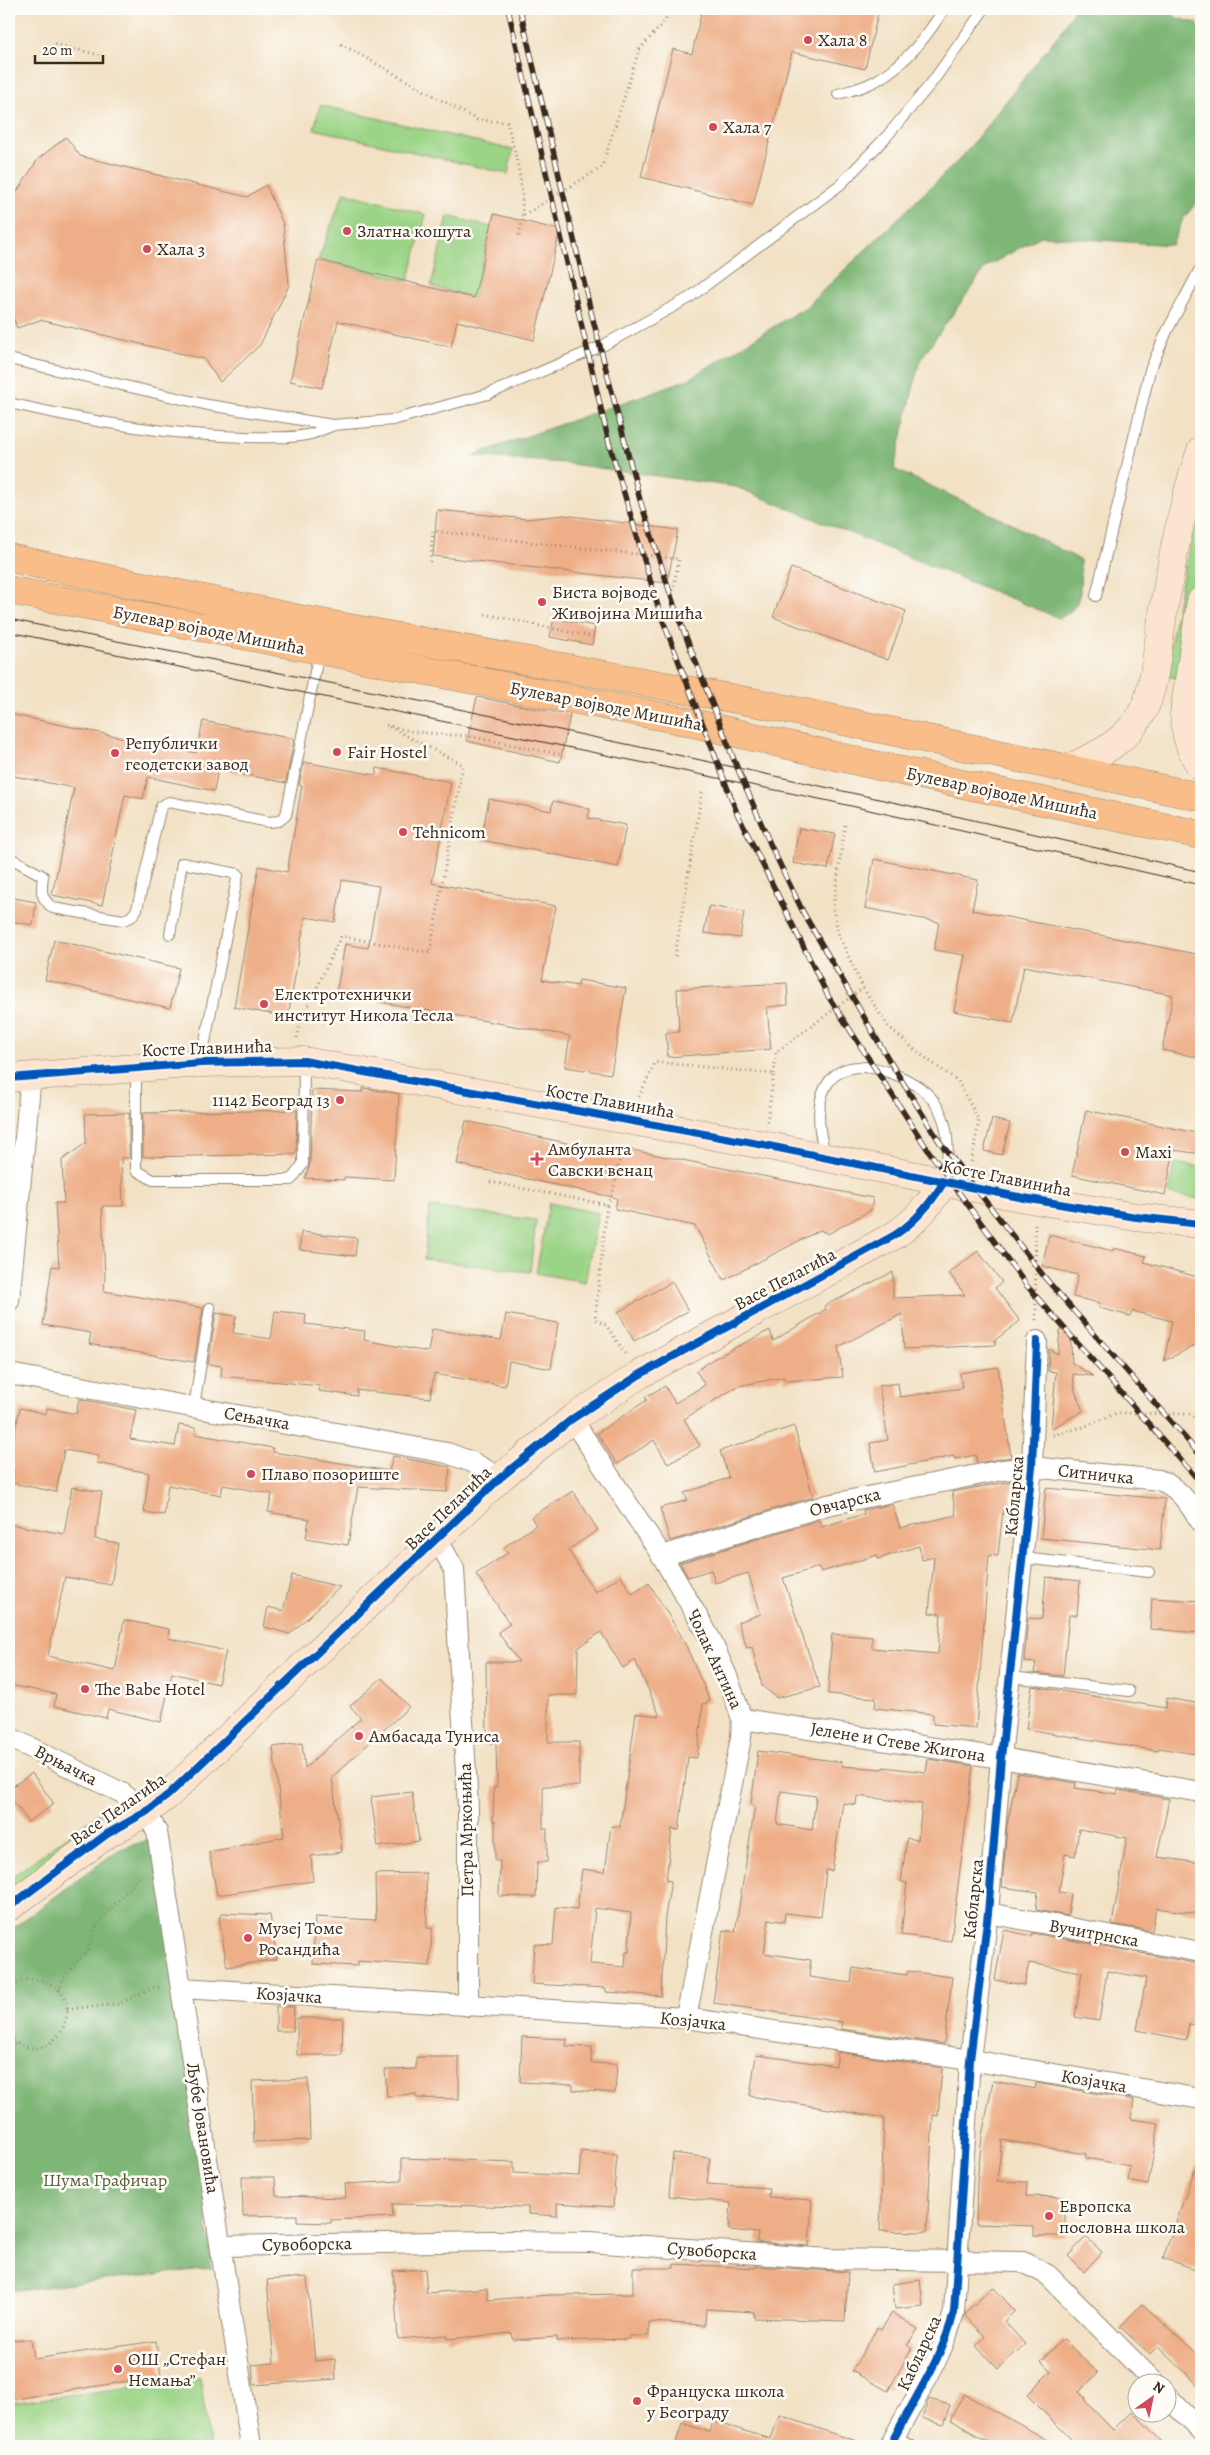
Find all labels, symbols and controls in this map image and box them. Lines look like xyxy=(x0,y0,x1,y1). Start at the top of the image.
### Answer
place label: Хала 8 xyxy=(818,28,867,52)
scale bar xyxy=(35,32,102,64)
marker: Хала 8 xyxy=(802,34,814,46)
text: 20 m xyxy=(42,40,73,60)
place label: Хала 7 xyxy=(723,115,772,139)
marker: Хала 7 xyxy=(707,121,719,133)
place label: Златна кошута xyxy=(357,219,472,243)
marker: Златна кошута xyxy=(341,225,353,237)
place label: Хала 3 xyxy=(157,237,205,261)
marker: Хала 3 xyxy=(141,243,153,255)
place label: Биста војводе Живојина Мишића xyxy=(552,580,704,625)
marker: Биста војводе Живојина Мишића xyxy=(536,596,548,608)
street label: Булевар војводе Мишића xyxy=(111,600,308,661)
street label: Булевар војводе Мишића xyxy=(508,676,705,737)
place label: Републички геодетски завод xyxy=(125,731,249,776)
place label: Fair Hostel xyxy=(347,740,428,764)
marker: Fair Hostel xyxy=(331,746,343,758)
marker: Републички геодетски завод xyxy=(109,747,121,759)
street label: Булевар војводе Мишића xyxy=(904,761,1101,825)
place label: Tehnicom xyxy=(413,820,486,844)
marker: Tehnicom xyxy=(397,826,409,838)
place label: Електротехнички институт Никола Тесла xyxy=(274,982,455,1027)
marker: Електротехнички институт Никола Тесла xyxy=(258,998,270,1010)
street label: Косте Главинића xyxy=(141,1034,274,1062)
street label: Косте Главинића xyxy=(543,1078,677,1124)
place label: 11142 Београд 13 xyxy=(212,1088,330,1112)
marker: 11142 Београд 13 xyxy=(334,1094,346,1106)
place label: Амбуланта Савски венац xyxy=(547,1137,653,1182)
place label: Maxi xyxy=(1135,1140,1172,1164)
marker: Maxi xyxy=(1119,1146,1131,1158)
marker: Амбуланта Савски венац xyxy=(530,1152,544,1166)
street label: Косте Главинића xyxy=(940,1154,1074,1202)
street label: Васе Пелагића xyxy=(730,1242,841,1316)
street label: Сењачка xyxy=(222,1400,293,1436)
street label: Кабларска xyxy=(999,1454,1030,1537)
street label: Ситничка xyxy=(1057,1458,1136,1490)
street label: Васе Пелагића xyxy=(399,1460,497,1556)
place label: Плаво позориште xyxy=(261,1462,399,1486)
marker: Плаво позориште xyxy=(245,1468,257,1480)
street label: Овчарска xyxy=(807,1481,884,1522)
street label: Чолак Антина xyxy=(681,1605,749,1713)
place label: The Babe Hotel xyxy=(95,1677,206,1701)
marker: The Babe Hotel xyxy=(79,1683,91,1695)
street label: Јелене и Стеве Жигона xyxy=(809,1716,988,1768)
place label: Амбасада Туниса xyxy=(368,1724,500,1748)
marker: Амбасада Туниса xyxy=(353,1730,365,1742)
street label: Врњачка xyxy=(31,1739,102,1791)
street label: Петра Мркоњића xyxy=(453,1762,479,1897)
street label: Васе Пелагића xyxy=(65,1767,171,1851)
street label: Кабларска xyxy=(957,1857,989,1940)
street label: Вучитрнска xyxy=(1047,1913,1142,1953)
place label: Музеј Томе Росандића xyxy=(258,1916,343,1961)
marker: Музеј Томе Росандића xyxy=(242,1932,254,1944)
street label: Козјачка xyxy=(255,1981,324,2009)
street label: Козјачка xyxy=(659,2006,728,2036)
street label: Љубе Јовановића xyxy=(181,2061,225,2196)
street label: Козјачка xyxy=(1059,2063,1130,2099)
park label: Шума Графичар xyxy=(43,2168,167,2192)
place label: Европска пословна школа xyxy=(1059,2194,1186,2239)
marker: Европска пословна школа xyxy=(1043,2210,1055,2222)
street label: Сувоборска xyxy=(262,2231,353,2257)
street label: Сувоборска xyxy=(666,2236,758,2266)
street label: Кабларска xyxy=(891,2311,947,2395)
place label: ОШ „Стефан Немања” xyxy=(128,2347,226,2392)
marker: ОШ „Стефан Немања” xyxy=(112,2363,124,2375)
north arrow xyxy=(1128,2372,1178,2422)
text: N xyxy=(1149,2377,1168,2398)
place label: Француска школа у Београду xyxy=(646,2379,785,2424)
marker: Француска школа у Београду xyxy=(631,2395,643,2407)

